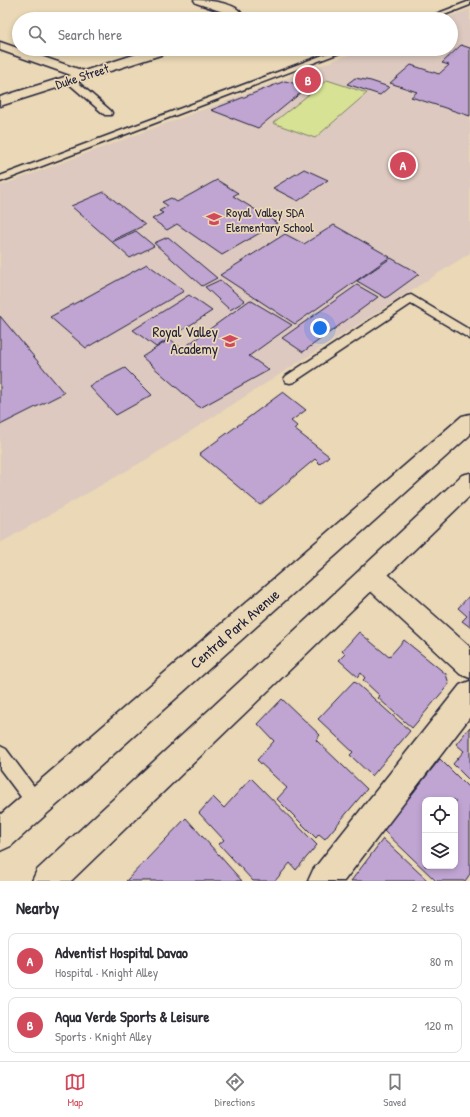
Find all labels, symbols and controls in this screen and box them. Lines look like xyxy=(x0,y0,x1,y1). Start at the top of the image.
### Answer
search box xyxy=(12,12,458,56)
icon: search xyxy=(26,23,48,45)
text: Search here xyxy=(58,24,122,45)
street label: Duke Street xyxy=(53,59,112,93)
pin: B xyxy=(295,65,321,95)
pin: A xyxy=(390,150,416,180)
place label: Royal Valley SDA Elementary School xyxy=(226,203,314,236)
school or university icon: Royal Valley SDA Elementary School xyxy=(205,210,223,228)
your location xyxy=(310,318,330,338)
place label: Royal Valley Academy xyxy=(152,321,218,359)
school or university icon: Royal Valley Academy xyxy=(221,332,239,350)
street label: Central Park Avenue xyxy=(186,584,284,673)
map controls xyxy=(422,797,458,869)
button: locate xyxy=(422,797,458,833)
button: layers xyxy=(422,833,458,869)
text: Nearby xyxy=(16,896,59,919)
text: 2 results xyxy=(412,898,454,916)
text: Adventist Hospital Davao xyxy=(55,942,188,963)
text: A xyxy=(27,952,33,970)
text: 80 m xyxy=(430,952,453,970)
text: Hospital · Knight Alley xyxy=(55,963,158,981)
text: Aqua Verde Sports & Leisure xyxy=(55,1006,209,1027)
text: B xyxy=(27,1016,33,1034)
text: 120 m xyxy=(425,1016,453,1034)
text: Sports · Knight Alley xyxy=(55,1027,152,1045)
tab: Map xyxy=(64,1071,86,1109)
tab: Directions xyxy=(215,1071,255,1109)
tab: Saved xyxy=(383,1071,406,1109)

